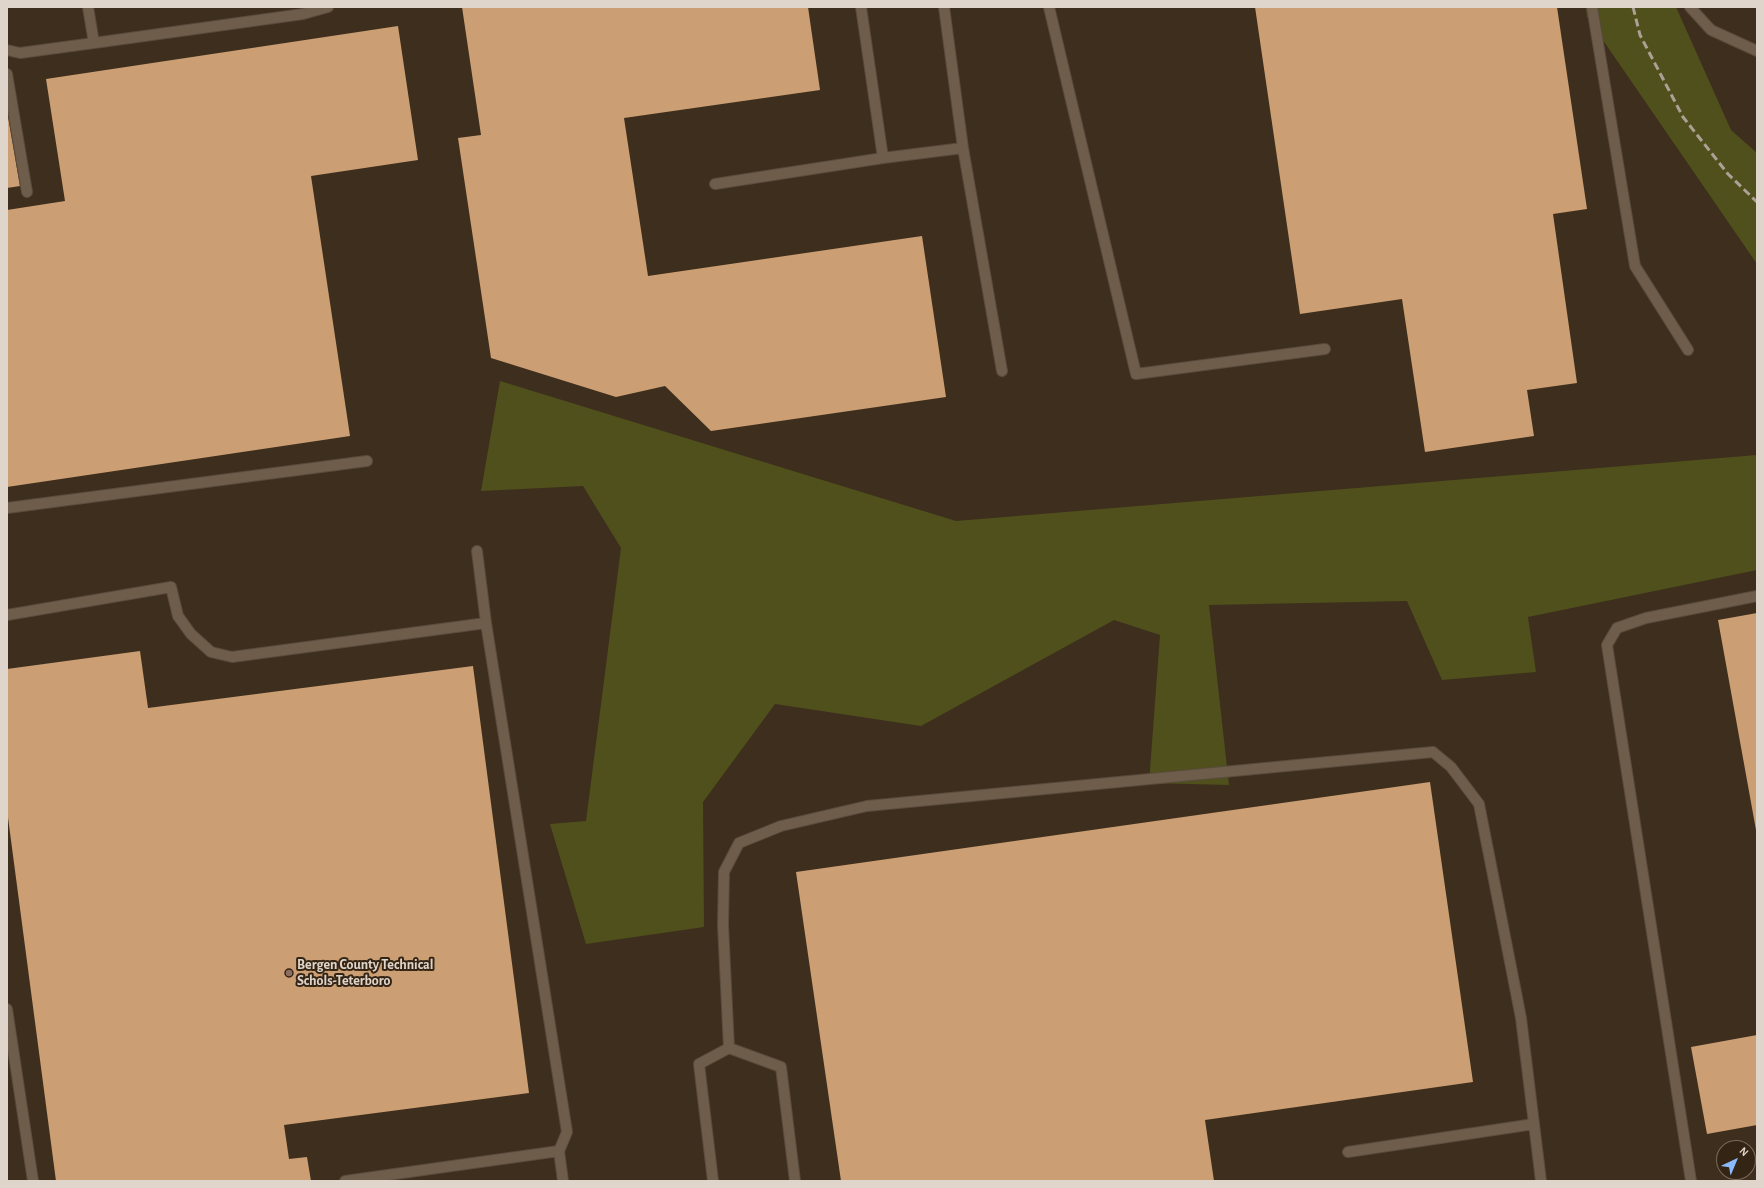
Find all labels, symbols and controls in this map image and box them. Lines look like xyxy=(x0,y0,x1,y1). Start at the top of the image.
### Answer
place label: Bergen County Technical Schols-Teterboro xyxy=(297,957,433,990)
marker: Bergen County Technical Schols-Teterboro xyxy=(284,968,294,978)
north arrow xyxy=(1716,1140,1756,1180)
text: N xyxy=(1737,1145,1751,1158)

